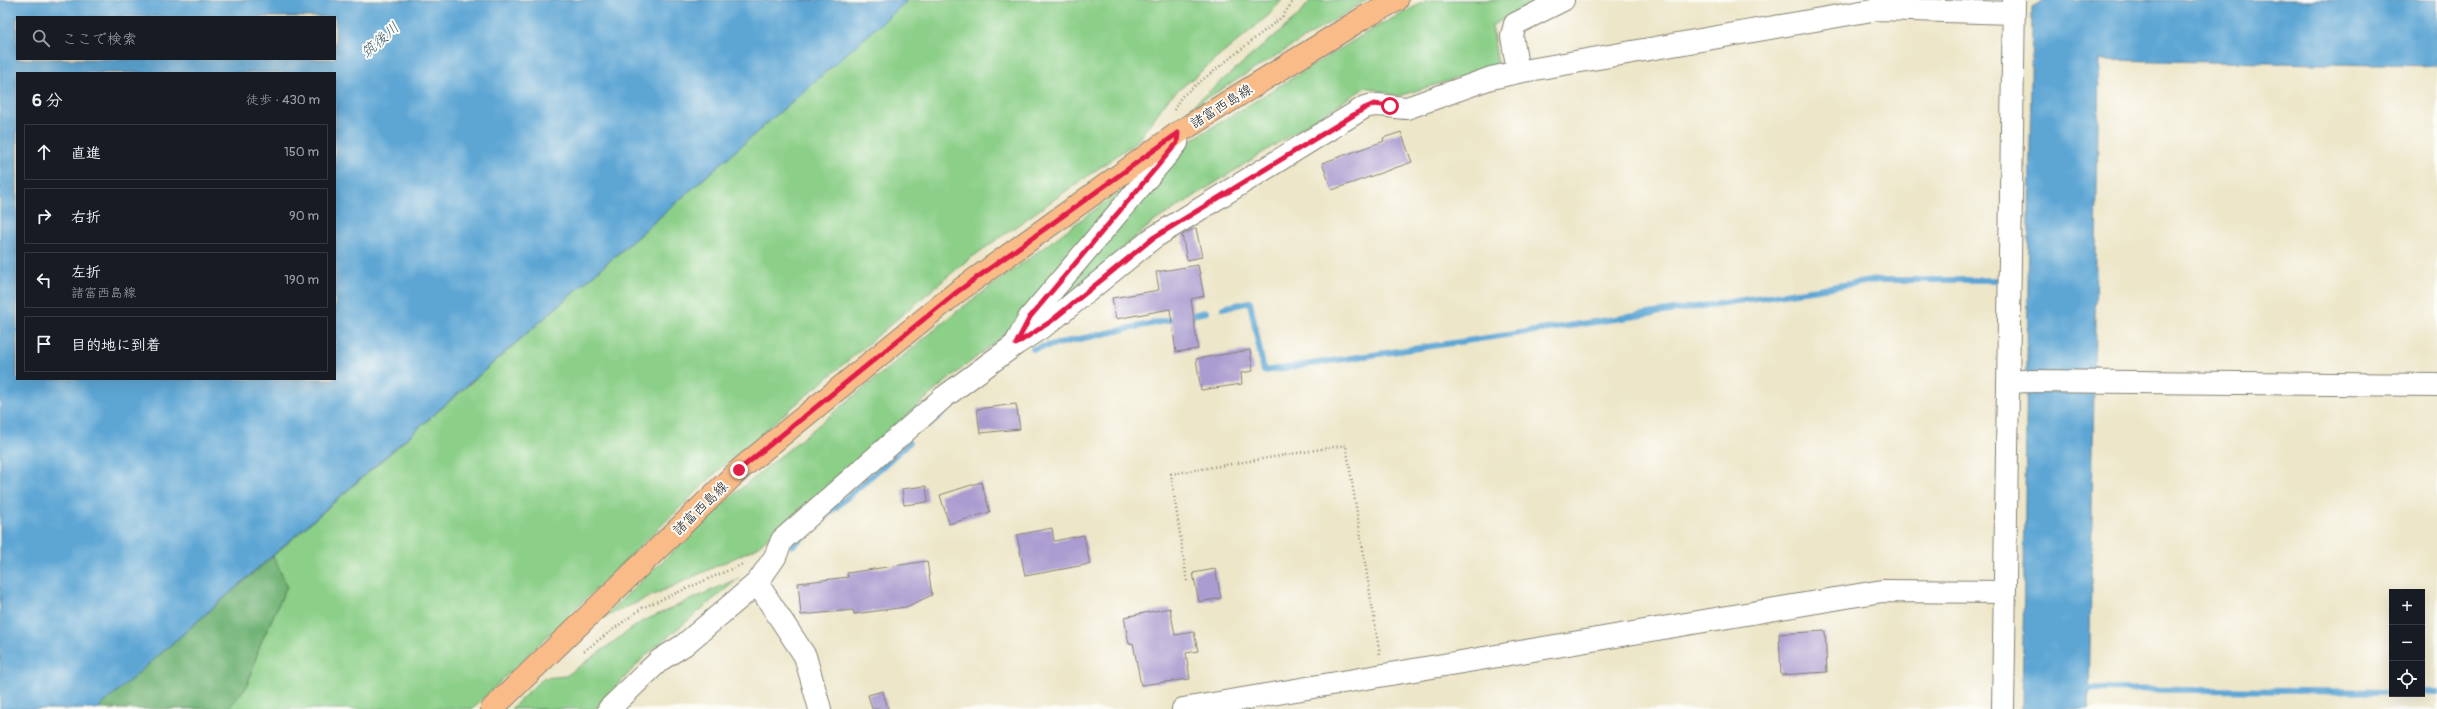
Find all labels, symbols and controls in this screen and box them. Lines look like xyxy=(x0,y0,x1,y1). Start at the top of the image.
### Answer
search box xyxy=(16,16,336,60)
water label: 筑後川 xyxy=(357,18,403,62)
icon: search xyxy=(30,27,52,49)
text: ここで検索 xyxy=(62,30,137,49)
street label: 諸富西島線 xyxy=(1187,81,1255,132)
text: 6 分 xyxy=(32,90,63,111)
text: 徒歩 · 430 m xyxy=(246,92,320,108)
route start xyxy=(1381,97,1399,115)
icon: ahead xyxy=(33,141,55,163)
text: 直進 xyxy=(71,144,101,163)
text: 150 m xyxy=(284,144,319,160)
icon: right xyxy=(33,205,55,227)
text: 右折 xyxy=(71,208,101,227)
text: 90 m xyxy=(289,208,319,224)
text: 左折 xyxy=(71,263,101,282)
icon: left xyxy=(33,269,55,291)
text: 190 m xyxy=(284,272,319,288)
text: 諸富西島線 xyxy=(71,285,136,301)
icon: arrive xyxy=(33,333,55,355)
text: 目的地に到着 xyxy=(71,336,161,355)
route end xyxy=(730,461,748,479)
street label: 諸富西島線 xyxy=(669,478,731,539)
map controls xyxy=(2389,589,2425,697)
button: + xyxy=(2389,589,2425,625)
button: − xyxy=(2389,625,2425,661)
button: locate xyxy=(2389,661,2425,697)

